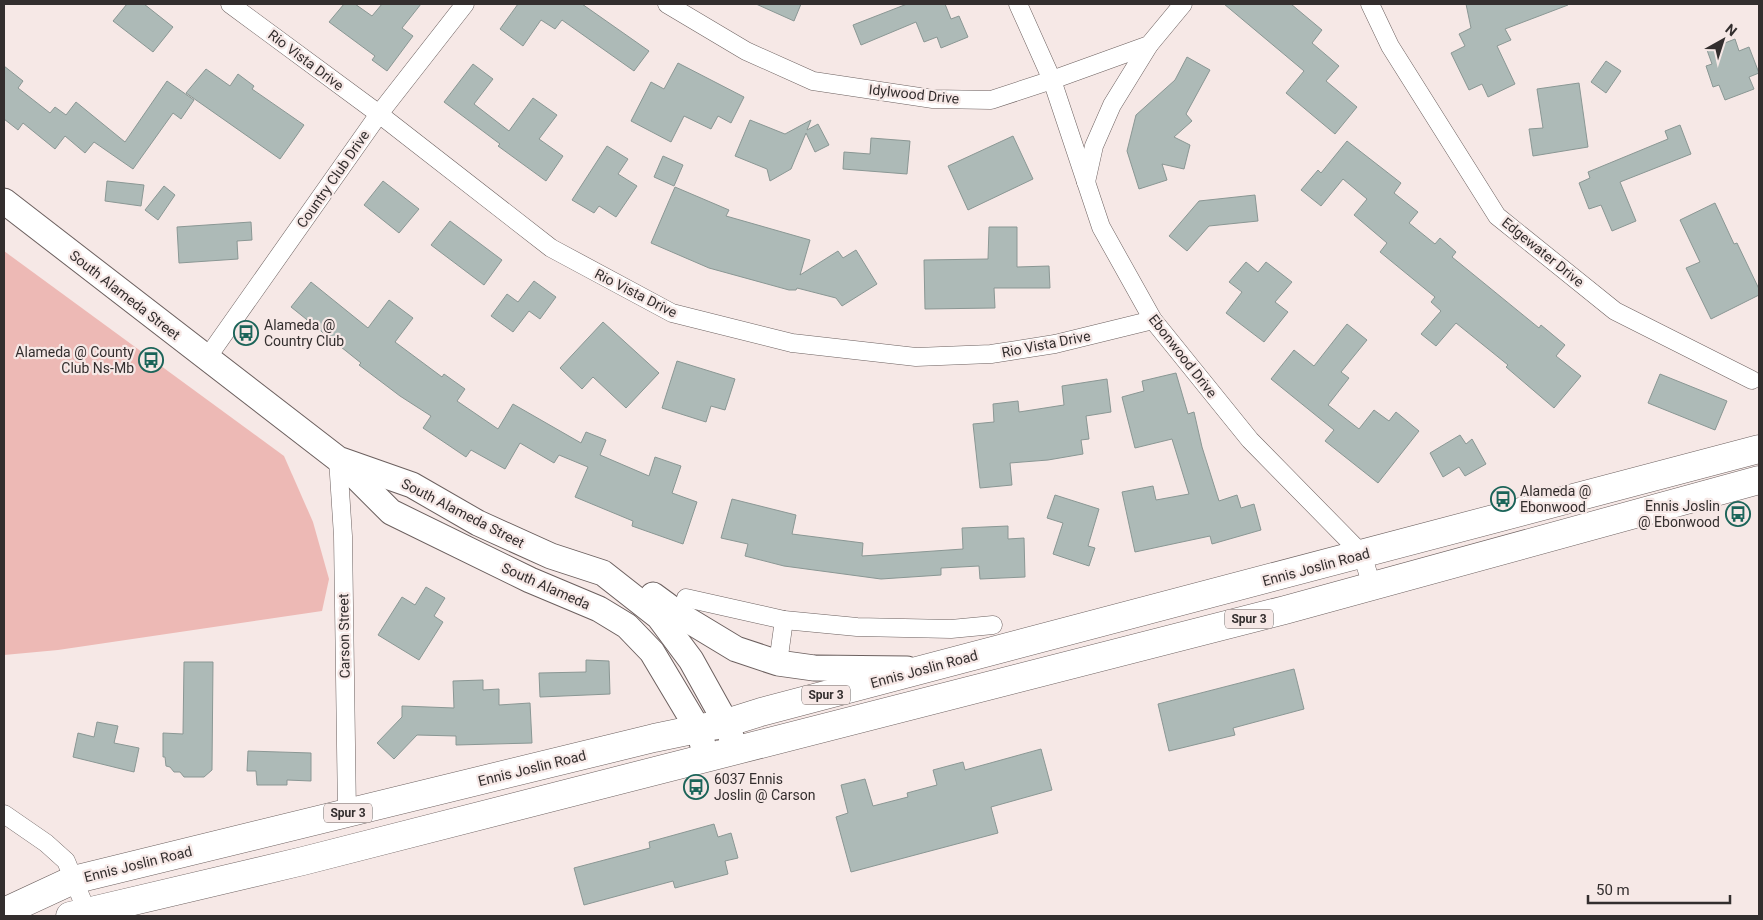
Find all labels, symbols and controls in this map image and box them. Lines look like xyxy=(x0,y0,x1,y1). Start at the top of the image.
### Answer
north arrow xyxy=(1698,15,1748,65)
text: N xyxy=(1722,21,1740,39)
street label: Rio Vista Drive xyxy=(265,26,347,94)
street label: Idylwood Drive xyxy=(868,81,960,107)
street label: Country Club Drive xyxy=(293,127,373,231)
street label: Edgewater Drive xyxy=(1499,214,1587,290)
street label: South Alameda Street xyxy=(67,247,184,343)
street label: Rio Vista Drive xyxy=(592,265,680,321)
street label: Ebonwood Drive xyxy=(1146,311,1220,401)
place label: Alameda @ Country Club xyxy=(264,317,344,349)
bus stop icon: Alameda @ Country Club xyxy=(233,320,259,346)
street label: Rio Vista Drive xyxy=(1000,328,1092,360)
place label: Alameda @ County Club Ns-Mb xyxy=(15,344,134,376)
bus stop icon: Alameda @ County Club Ns-Mb xyxy=(138,347,164,373)
street label: South Alameda Street xyxy=(399,475,527,551)
place label: Alameda @ Ebonwood xyxy=(1520,483,1591,515)
bus stop icon: Alameda @ Ebonwood xyxy=(1490,486,1516,512)
place label: Ennis Joslin @ Ebonwood xyxy=(1638,498,1720,530)
bus stop icon: Ennis Joslin @ Ebonwood xyxy=(1725,501,1751,527)
street label: Ennis Joslin Road xyxy=(1261,545,1371,589)
street label: South Alameda xyxy=(499,559,593,613)
street label: Carson Street xyxy=(335,593,353,679)
road number: Spur 3 xyxy=(1225,610,1273,628)
street label: Ennis Joslin Road xyxy=(869,647,979,691)
road number: Spur 3 xyxy=(802,686,850,704)
street label: Ennis Joslin Road xyxy=(476,747,588,789)
place label: 6037 Ennis Joslin @ Carson xyxy=(714,771,815,803)
bus stop icon: 6037 Ennis Joslin @ Carson xyxy=(683,774,709,800)
road number: Spur 3 xyxy=(324,804,372,822)
street label: Ennis Joslin Road xyxy=(82,843,194,885)
scale bar xyxy=(1588,872,1730,904)
text: 50 m xyxy=(1596,881,1630,899)

